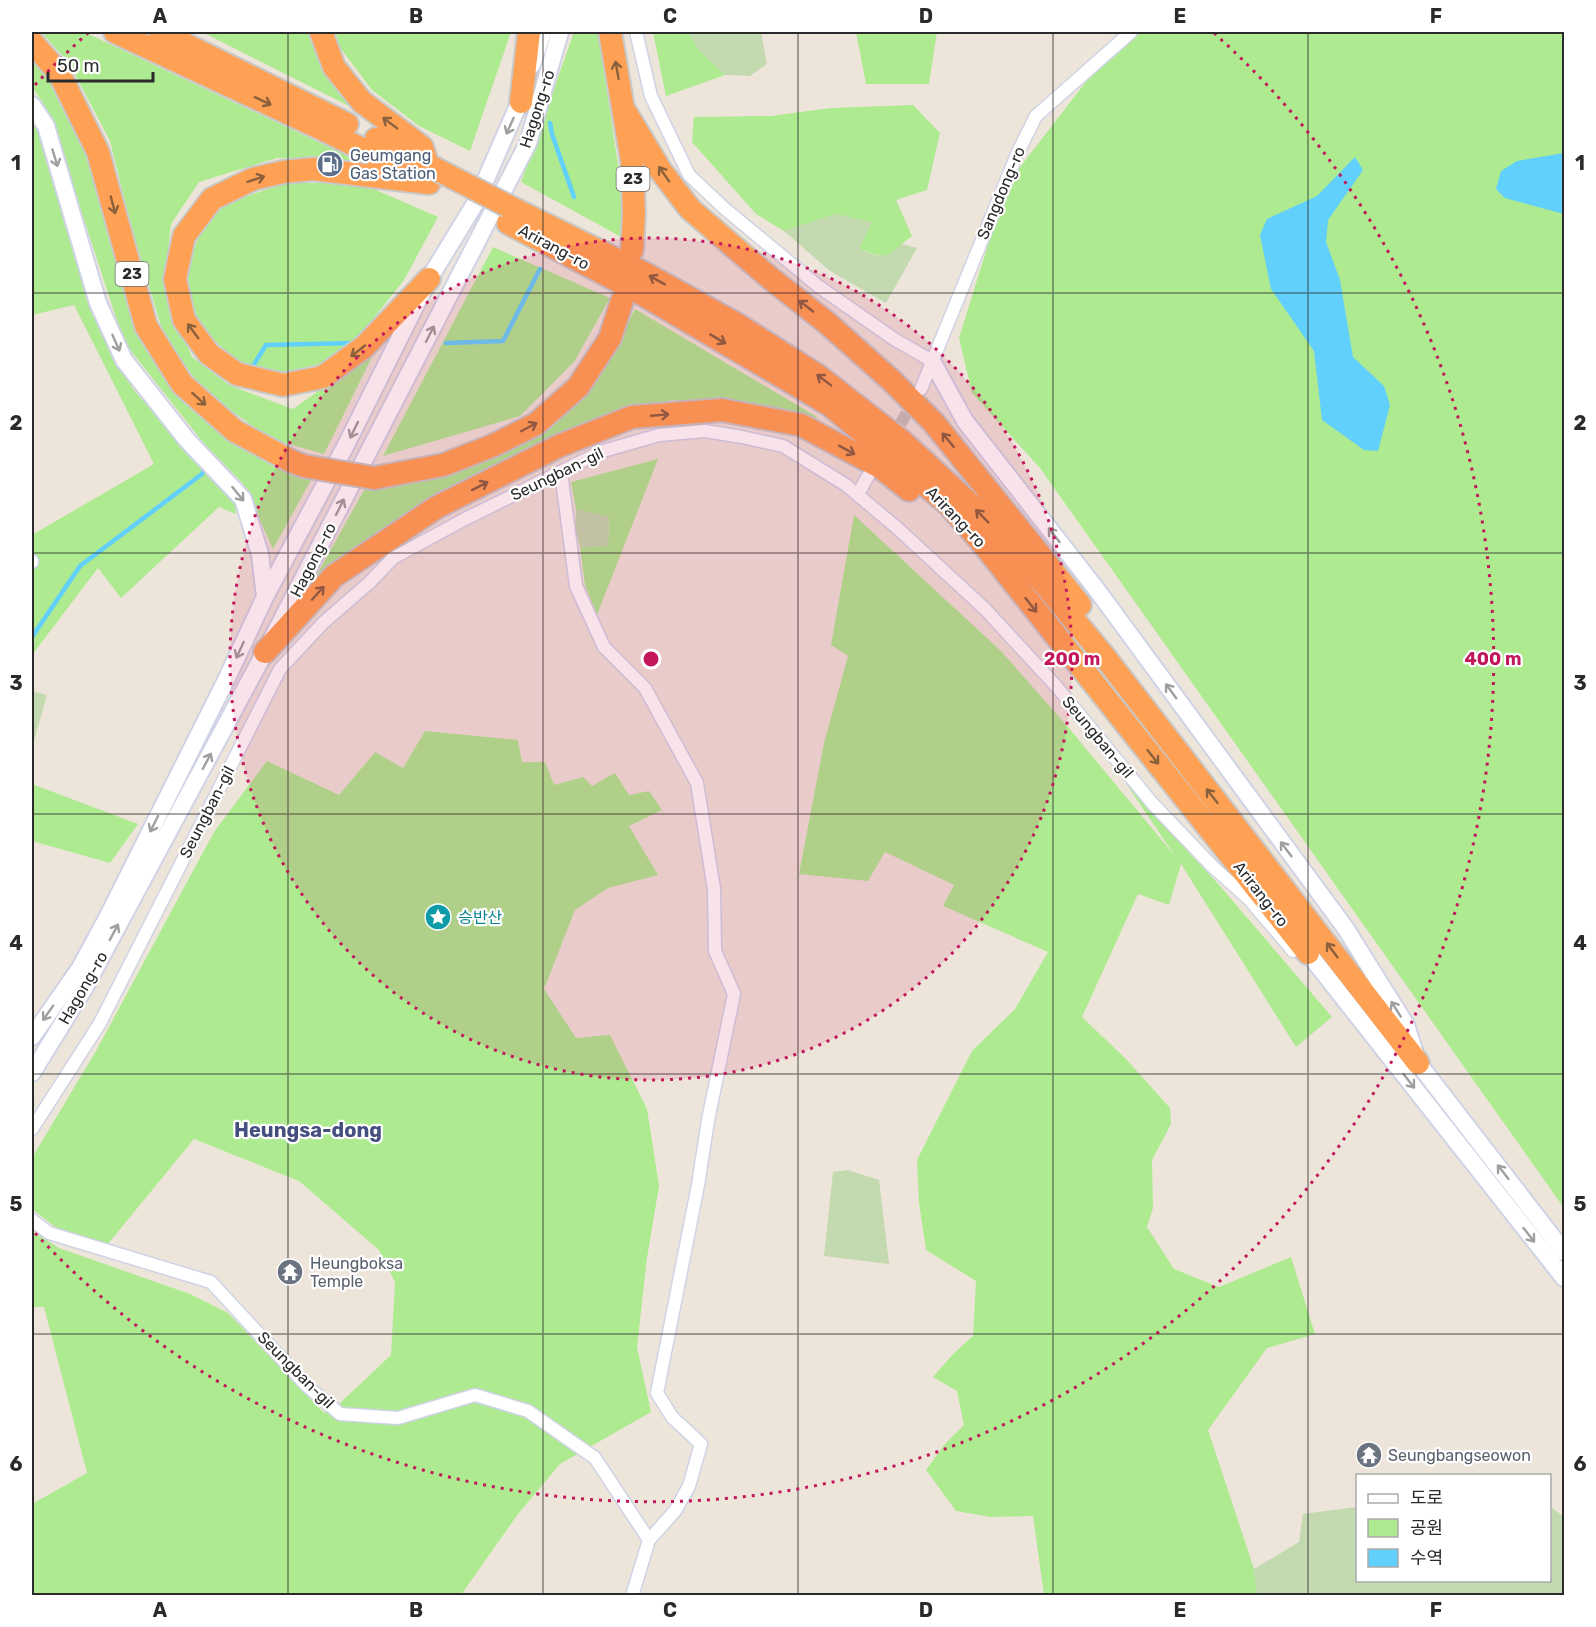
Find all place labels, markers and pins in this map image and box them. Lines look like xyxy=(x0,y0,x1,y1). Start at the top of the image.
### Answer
place label: Geumgang Gas Station xyxy=(350,146,436,183)
fuel station icon: Geumgang Gas Station xyxy=(315,149,345,179)
centre of rings xyxy=(641,649,661,669)
place icon: 승반산 xyxy=(423,902,453,932)
place label: 승반산 xyxy=(458,908,502,927)
place label: Heungboksa Temple xyxy=(310,1254,403,1291)
temple icon: Heungboksa Temple xyxy=(275,1257,305,1287)
temple icon: Seungbangseowon xyxy=(1354,1440,1384,1470)
place label: Seungbangseowon xyxy=(1388,1446,1531,1465)

